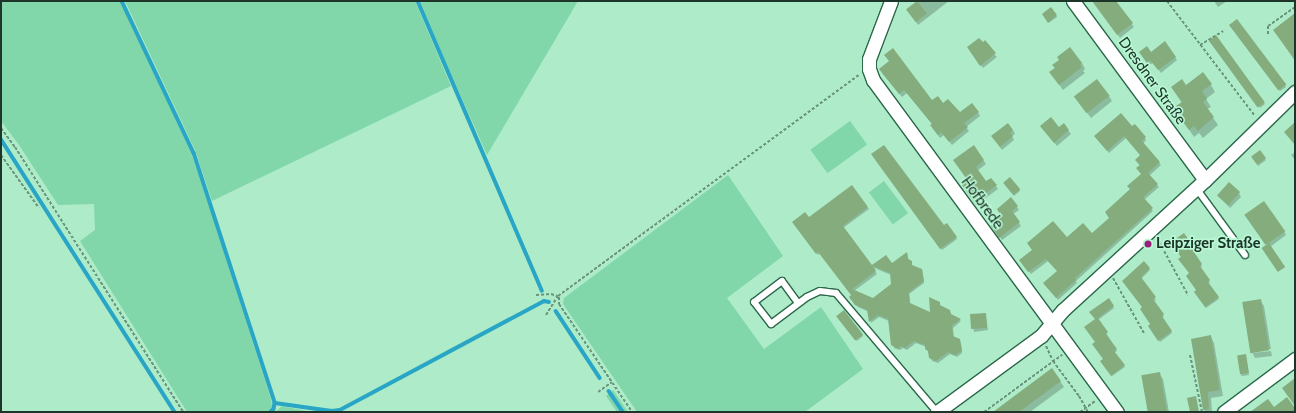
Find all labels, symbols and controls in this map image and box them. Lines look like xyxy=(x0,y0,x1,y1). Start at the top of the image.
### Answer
street label: Dresdner Straße xyxy=(1114,34,1190,128)
street label: Hofbrede xyxy=(957,173,1007,233)
place label: Leipziger Straße xyxy=(1156,235,1260,253)
marker: Leipziger Straße xyxy=(1143,239,1153,249)

